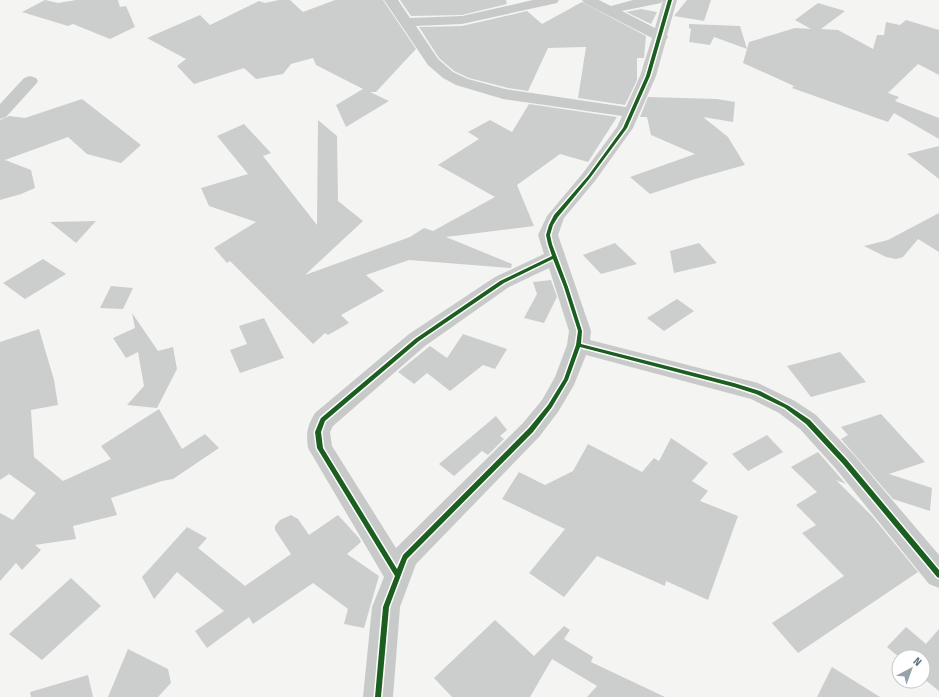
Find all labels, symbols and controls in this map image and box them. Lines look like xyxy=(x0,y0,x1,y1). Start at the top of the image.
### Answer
north arrow xyxy=(891,649,931,689)
text: N xyxy=(910,655,924,669)

